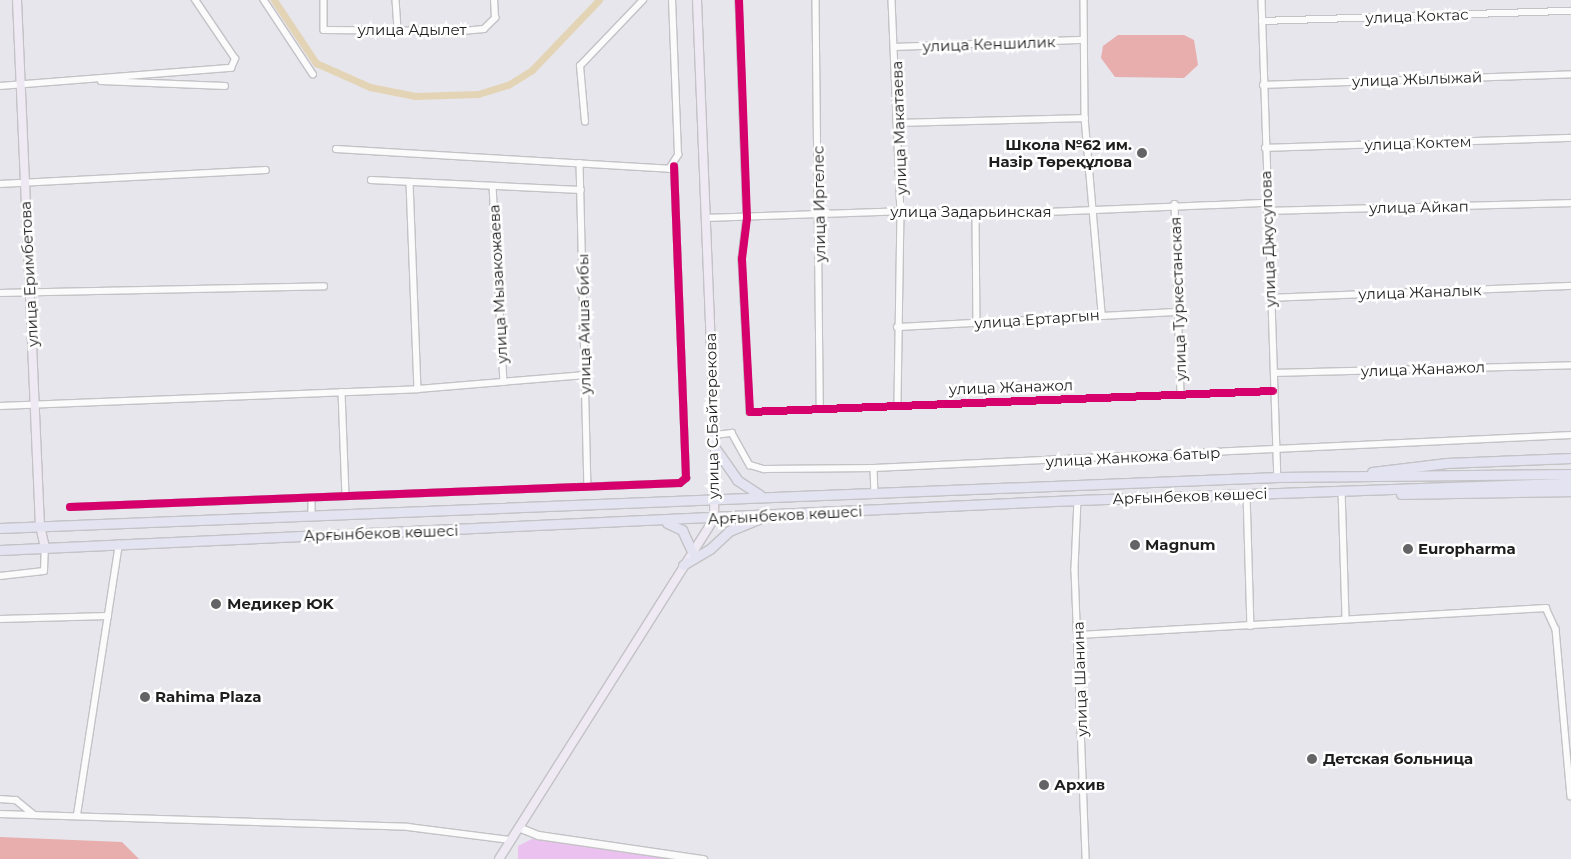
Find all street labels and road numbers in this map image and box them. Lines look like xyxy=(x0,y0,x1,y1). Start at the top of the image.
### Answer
street label: улица Коктас xyxy=(1365,5,1469,27)
street label: улица Адылет xyxy=(358,21,466,39)
street label: улица Кеншилик xyxy=(922,33,1056,55)
street label: улица Макатаева xyxy=(888,61,910,195)
street label: улица Жылыжай xyxy=(1352,68,1482,90)
street label: улица Коктем xyxy=(1364,132,1472,154)
street label: улица Иргелес xyxy=(809,146,829,262)
street label: улица Джусупова xyxy=(1257,170,1279,308)
street label: улица Айкап xyxy=(1369,197,1469,217)
street label: улица Еримбетова xyxy=(16,201,42,347)
street label: улица Задарьинская xyxy=(890,203,1052,221)
street label: улица Мызакожаева xyxy=(485,204,511,364)
street label: улица Туркестанская xyxy=(1166,216,1190,382)
street label: улица Айша бибы xyxy=(574,254,594,394)
street label: улица Жаналык xyxy=(1358,281,1482,303)
street label: улица Ертаргын xyxy=(974,306,1100,332)
street label: улица С.Байтерекова xyxy=(702,333,722,499)
street label: улица Жанажол xyxy=(1361,358,1485,380)
street label: улица Жанажол xyxy=(949,376,1073,398)
street label: улица Жанкожа батыр xyxy=(1045,443,1221,471)
street label: Арғынбеков көшесі xyxy=(1112,484,1268,508)
street label: Арғынбеков көшесі xyxy=(707,502,863,528)
street label: Арғынбеков көшесі xyxy=(303,521,459,545)
street label: улица Шанина xyxy=(1069,621,1091,737)

